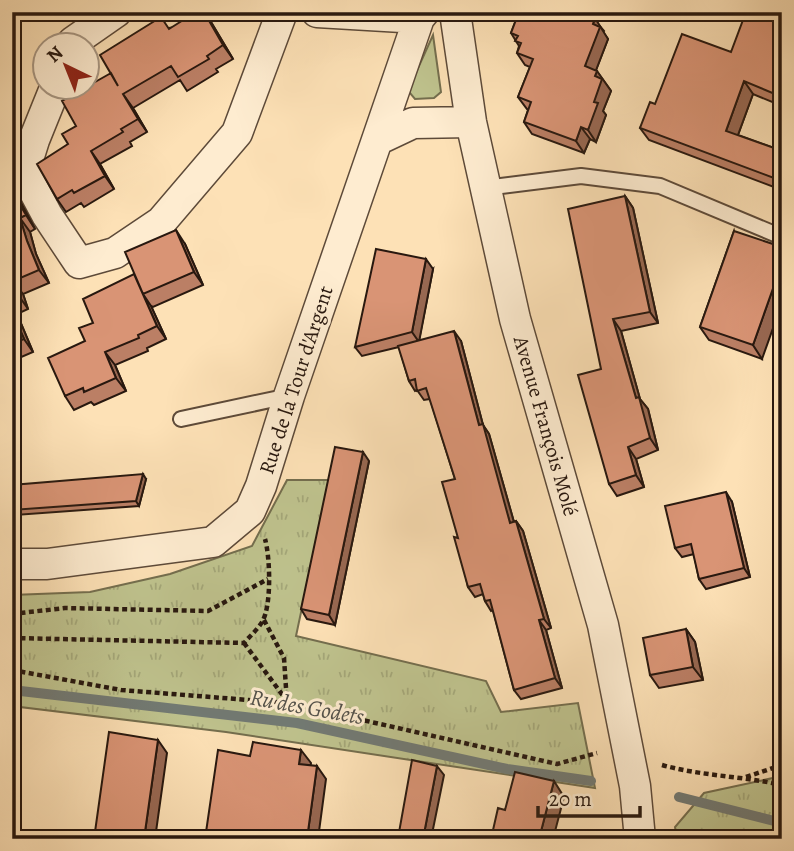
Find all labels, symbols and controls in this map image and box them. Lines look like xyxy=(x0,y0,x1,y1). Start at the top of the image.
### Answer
north arrow xyxy=(32,32,102,102)
text: N xyxy=(41,40,69,69)
street label: Rue de la Tour d'Argent xyxy=(252,282,340,478)
street label: Avenue François Molé xyxy=(507,332,585,519)
water label: Ru des Godets xyxy=(248,682,367,732)
scale bar xyxy=(538,774,640,818)
text: 20 m xyxy=(549,785,592,813)

